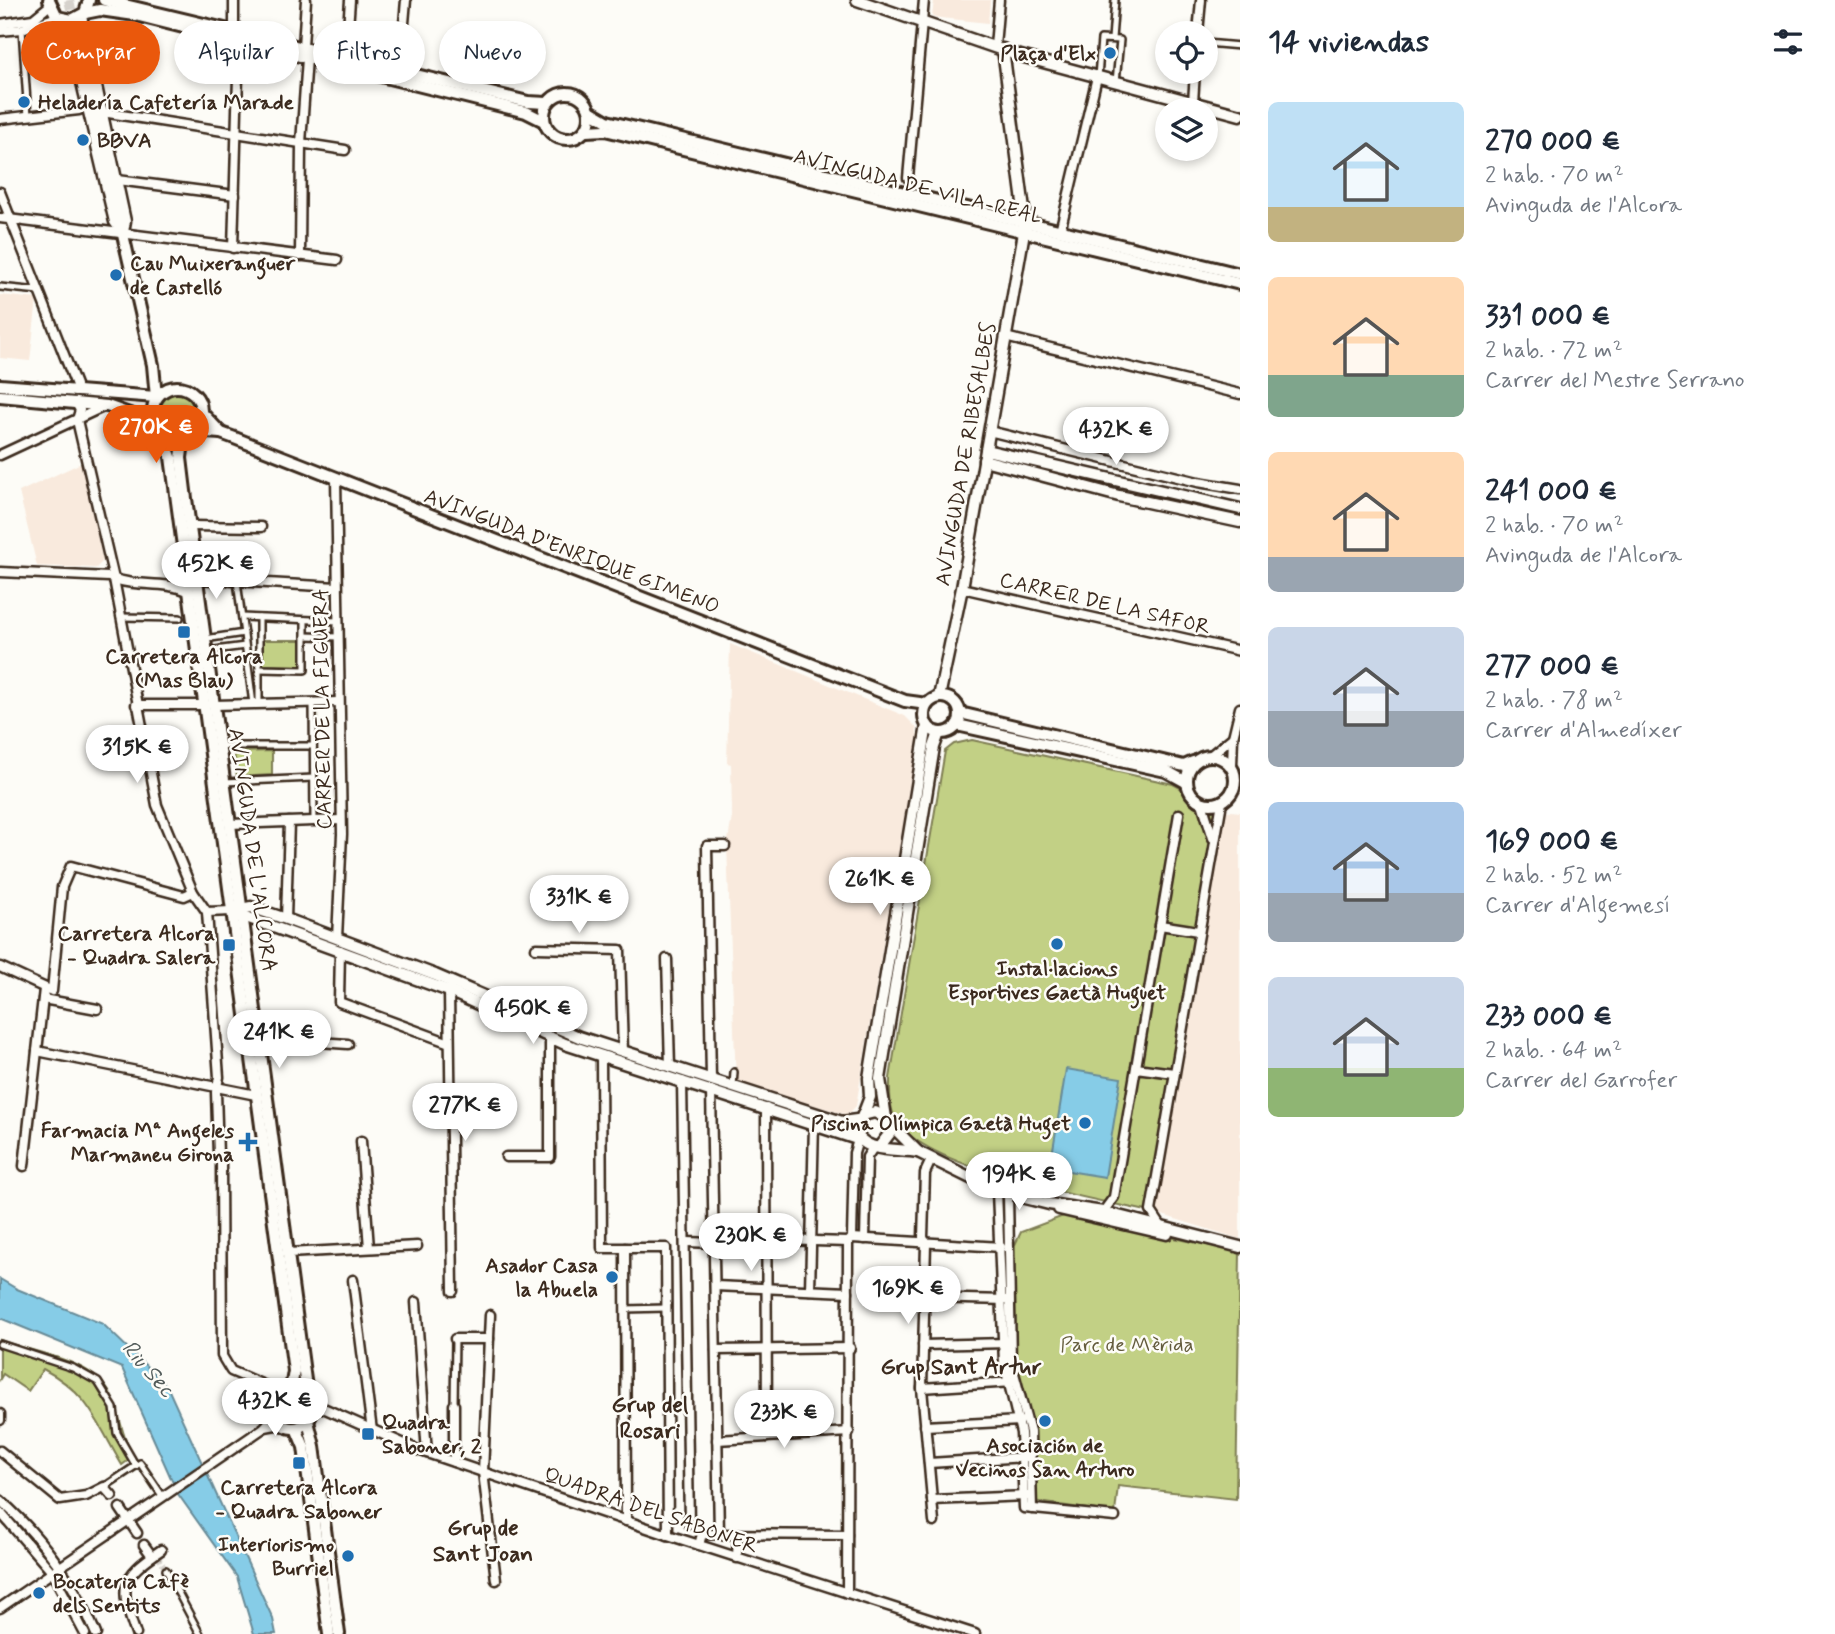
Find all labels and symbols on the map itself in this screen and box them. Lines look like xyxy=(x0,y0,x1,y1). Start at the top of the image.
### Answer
place label: Plaça d'Elx xyxy=(1000,40,1096,68)
marker: Plaça d'Elx xyxy=(1102,45,1118,61)
place label: Heladería Cafetería Marade xyxy=(38,89,295,117)
marker: Heladería Cafetería Marade xyxy=(16,94,32,110)
place label: BBVA xyxy=(97,127,152,155)
marker: BBVA xyxy=(75,132,91,148)
street label: AVINGUDA DE VILA-REAL xyxy=(790,143,1045,231)
place label: Cau Muixeranguer de Castelló xyxy=(130,250,296,302)
marker: Cau Muixeranguer de Castelló xyxy=(108,267,124,283)
street label: AVINGUDA DE RIBESALBES xyxy=(929,320,1003,588)
pin: 270K € xyxy=(99,406,213,465)
pin: 432K € xyxy=(1059,407,1173,467)
street label: AVINGUDA D'ENRIQUE GIMENO xyxy=(420,483,723,621)
pin: 452K € xyxy=(159,542,273,601)
street label: CARRER DE LA SAFOR xyxy=(997,566,1213,642)
street label: CARRER DE LA FIGUERA xyxy=(307,588,339,830)
marker: Carretera Alcora (Mas Blau) xyxy=(176,624,192,640)
place label: Carretera Alcora (Mas Blau) xyxy=(105,643,263,695)
pin: 315K € xyxy=(80,726,194,785)
street label: AVINGUDA DE L'ALCORA xyxy=(221,726,283,974)
pin: 261K € xyxy=(823,858,937,917)
pin: 331K € xyxy=(522,876,636,935)
place label: Carretera Alcora - Quadra Salera xyxy=(57,920,216,972)
marker: Instal·lacions Esportives Gaetà Huguet xyxy=(1049,936,1065,952)
marker: Carretera Alcora - Quadra Salera xyxy=(221,937,237,953)
place label: Instal·lacions Esportives Gaetà Huguet xyxy=(948,955,1166,1009)
pin: 450K € xyxy=(476,986,590,1046)
pin: 241K € xyxy=(222,1010,336,1070)
pin: 277K € xyxy=(408,1084,522,1143)
place label: Piscina Olímpica Gaetà Huget xyxy=(811,1110,1071,1140)
marker: Piscina Olímpica Gaetà Huget xyxy=(1077,1115,1093,1131)
place label: Farmacia Mª Angeles Marmaneu Girona xyxy=(41,1117,235,1169)
marker: Farmacia Mª Angeles Marmaneu Girona xyxy=(240,1134,256,1150)
pin: 194K € xyxy=(962,1152,1076,1212)
pin: 230K € xyxy=(694,1214,808,1273)
place label: Asador Casa la Abuela xyxy=(485,1252,598,1304)
pin: 169K € xyxy=(851,1266,965,1326)
marker: Asador Casa la Abuela xyxy=(604,1269,620,1285)
park label: Parc de Mèrida xyxy=(1060,1331,1194,1359)
water label: Riu Sec xyxy=(114,1334,181,1405)
district label: Grup Sant Artur xyxy=(880,1353,1042,1383)
pin: 432K € xyxy=(218,1378,332,1438)
pin: 233K € xyxy=(727,1390,841,1450)
district label: Grup del Rosari xyxy=(612,1391,689,1447)
place label: Quadra Saboner, 2 xyxy=(382,1409,482,1461)
marker: Asociación de Vecinos San Arturo xyxy=(1037,1413,1053,1429)
marker: Quadra Saboner, 2 xyxy=(360,1426,376,1442)
place label: Asociación de Vecinos San Arturo xyxy=(956,1432,1135,1484)
marker: Carretera Alcora - Quadra Saboner xyxy=(291,1455,307,1471)
street label: QUADRA DEL SABONER xyxy=(540,1461,762,1561)
place label: Carretera Alcora - Quadra Saboner xyxy=(216,1474,383,1526)
district label: Grup de Sant Joan xyxy=(433,1514,533,1570)
place label: Interiorismo Burriel xyxy=(218,1531,334,1583)
marker: Interiorismo Burriel xyxy=(340,1548,356,1564)
place label: Bocateria Cafè dels Sentits xyxy=(53,1568,189,1620)
marker: Bocateria Cafè dels Sentits xyxy=(31,1585,47,1601)

